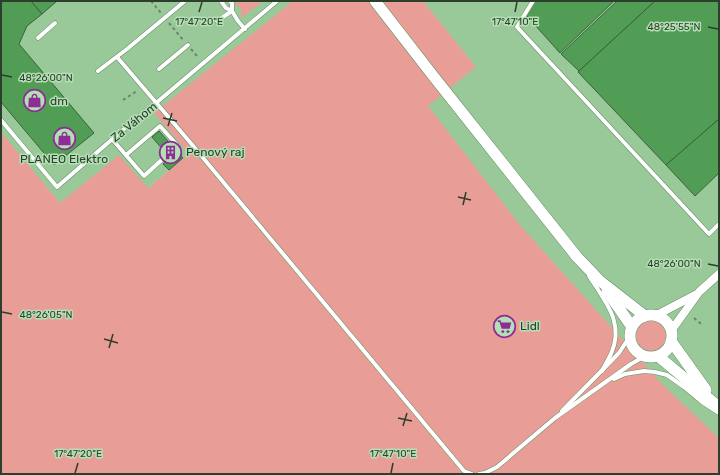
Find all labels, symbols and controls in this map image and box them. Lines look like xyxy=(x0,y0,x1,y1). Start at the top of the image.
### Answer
text: 17°47'20"E xyxy=(175,16,223,28)
text: 17°47'10"E xyxy=(492,16,538,28)
text: 48°25'55"N xyxy=(647,21,701,33)
text: 48°26'00"N xyxy=(19,72,73,84)
shop icon: dm xyxy=(21,88,47,114)
place label: dm xyxy=(50,94,68,108)
street label: Za Váhom xyxy=(108,99,160,145)
shop icon: PLANEO Elektro xyxy=(51,125,77,151)
building icon: Penový raj xyxy=(158,139,184,165)
place label: Penový raj xyxy=(186,145,244,159)
place label: PLANEO Elektro xyxy=(20,152,108,166)
text: 48°26'00"N xyxy=(647,258,701,270)
text: 48°26'05"N xyxy=(19,309,73,321)
supermarket icon: Lidl xyxy=(492,313,518,339)
place label: Lidl xyxy=(520,319,540,333)
text: 17°47'20"E xyxy=(54,448,102,460)
text: 17°47'10"E xyxy=(370,448,416,460)

